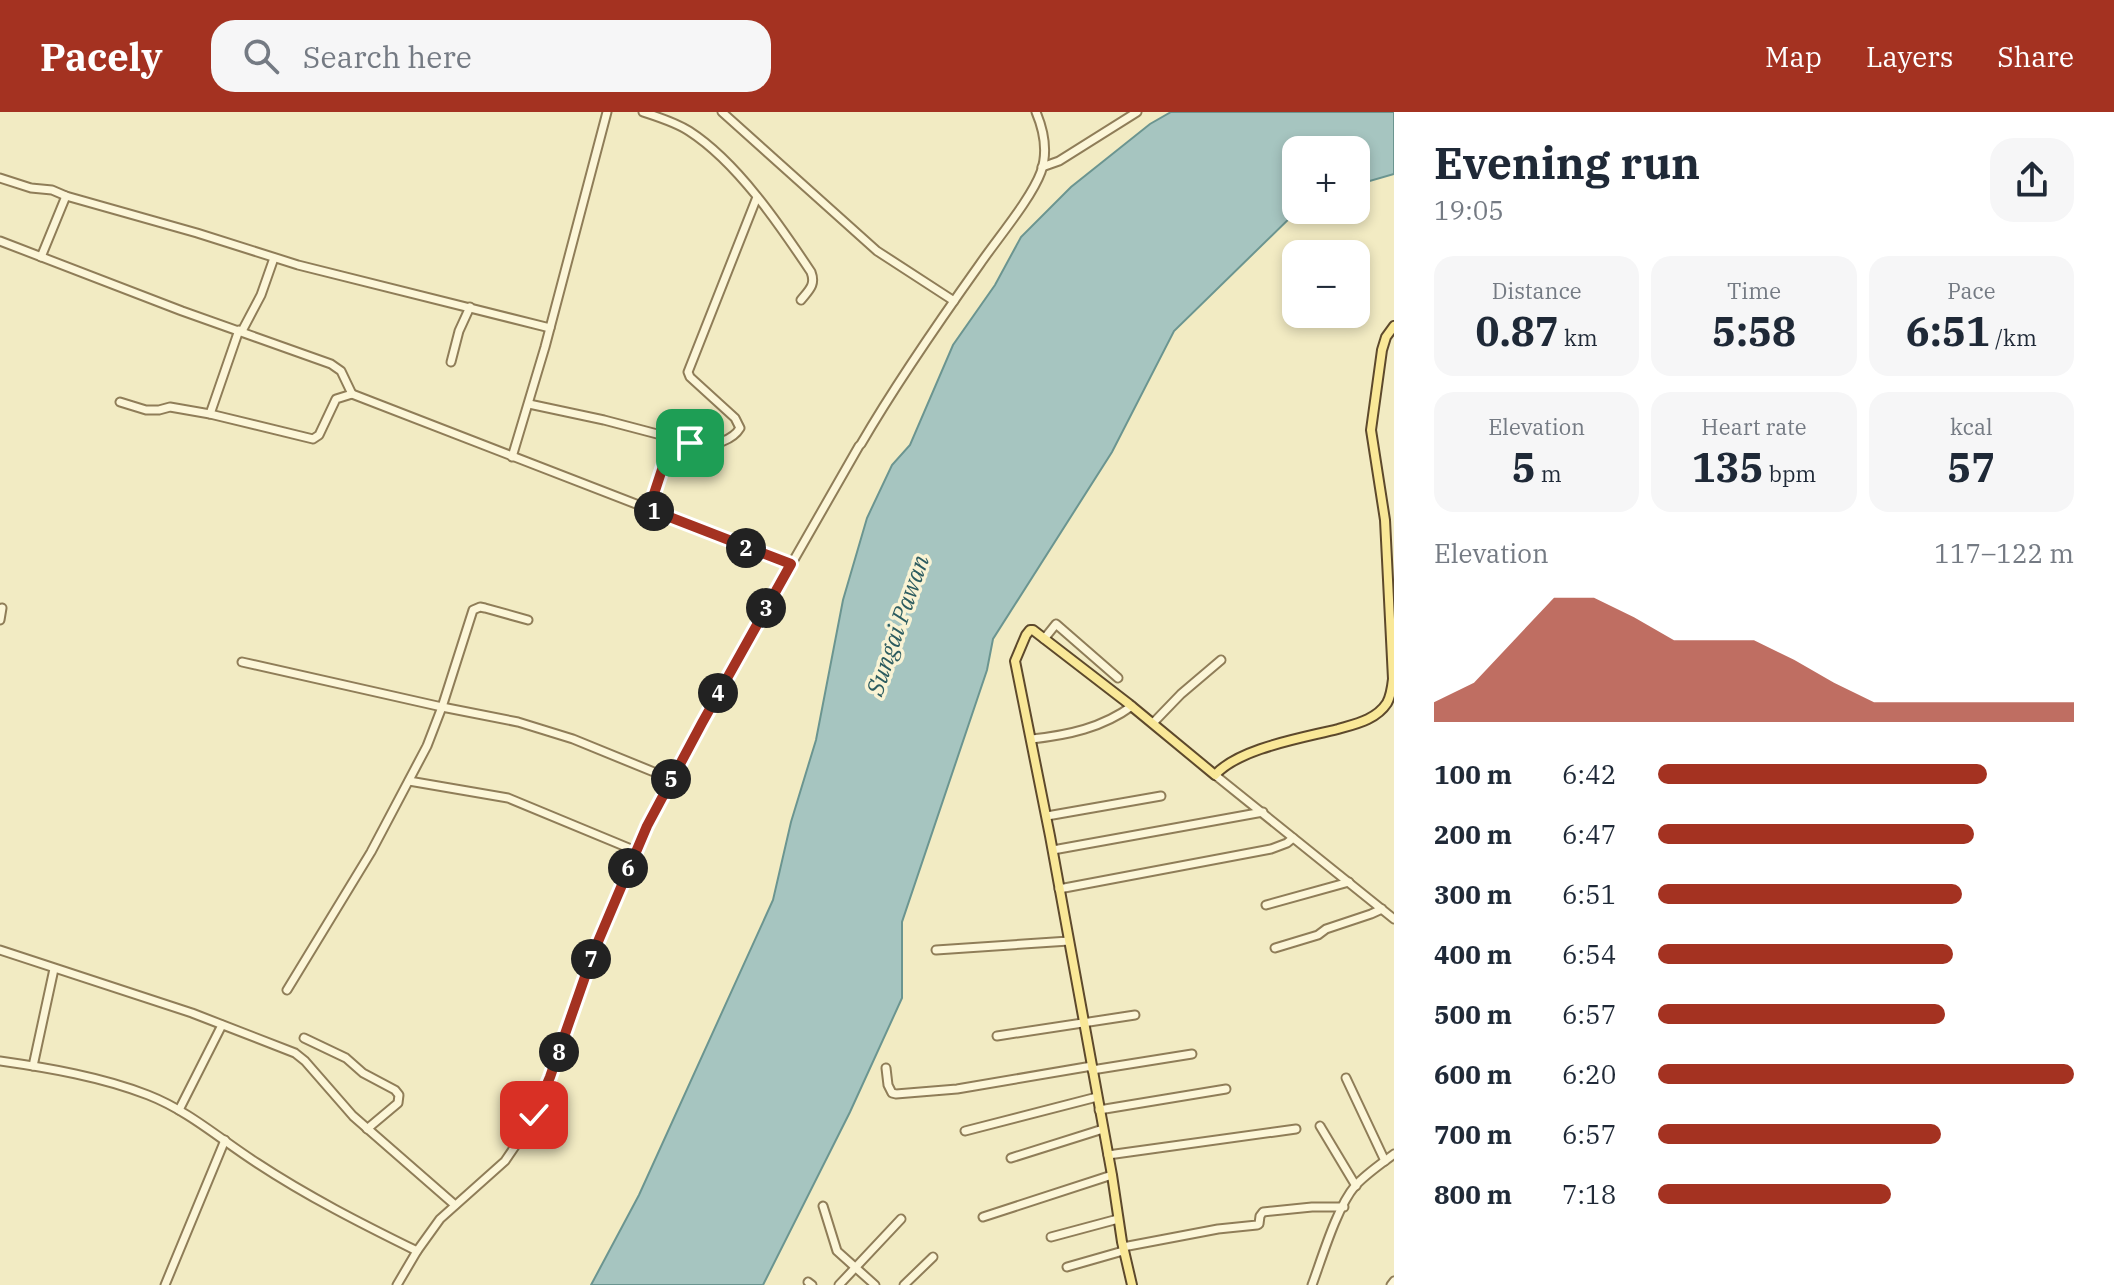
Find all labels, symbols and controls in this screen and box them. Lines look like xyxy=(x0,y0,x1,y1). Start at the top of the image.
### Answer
search box xyxy=(211,20,771,92)
text: Pacely xyxy=(40,32,163,81)
icon: search xyxy=(239,34,283,78)
text: Search here xyxy=(303,37,472,76)
text: Map xyxy=(1765,38,1822,75)
text: Layers xyxy=(1866,38,1953,75)
text: Share xyxy=(1997,38,2074,75)
text: Evening run xyxy=(1434,134,1700,191)
map controls xyxy=(1282,136,1370,328)
button: + xyxy=(1282,136,1370,224)
button: share xyxy=(1990,138,2074,222)
text: 19:05 xyxy=(1434,193,1504,227)
button: − xyxy=(1282,240,1370,328)
text: Distance xyxy=(1492,276,1582,305)
text: Time xyxy=(1727,276,1781,305)
text: Pace xyxy=(1947,276,1996,305)
text: 0.87 xyxy=(1476,305,1559,357)
text: 5:58 xyxy=(1712,305,1796,357)
text: 6:51 xyxy=(1906,305,1990,357)
text: km xyxy=(1559,323,1598,352)
text: /km xyxy=(1990,323,2037,352)
pin xyxy=(656,409,724,477)
text: Elevation xyxy=(1488,412,1585,441)
text: Heart rate xyxy=(1701,412,1807,441)
text: kcal xyxy=(1950,412,1993,441)
icon: arrive xyxy=(668,421,712,465)
text: 5 xyxy=(1512,441,1536,493)
text: 135 xyxy=(1692,441,1764,493)
text: 57 xyxy=(1947,441,1995,493)
text: m xyxy=(1536,459,1562,488)
text: bpm xyxy=(1764,459,1816,488)
pin: 1 xyxy=(634,491,674,531)
text: 1 xyxy=(647,496,661,525)
pin: 2 xyxy=(726,528,766,568)
text: 2 xyxy=(739,533,753,562)
text: Elevation xyxy=(1434,536,1549,570)
text: 117–122 m xyxy=(1934,536,2074,570)
water label: Sungai Pawan xyxy=(858,550,936,700)
pin: 3 xyxy=(746,588,786,628)
text: 3 xyxy=(759,593,773,622)
pin: 4 xyxy=(698,673,738,713)
text: 4 xyxy=(711,678,725,707)
text: 100 m xyxy=(1434,757,1512,791)
text: 6:42 xyxy=(1562,757,1616,791)
pin: 5 xyxy=(651,759,691,799)
text: 5 xyxy=(664,764,678,793)
text: 200 m xyxy=(1434,817,1512,851)
text: 6:47 xyxy=(1562,817,1616,851)
pin: 6 xyxy=(608,848,648,888)
text: 6 xyxy=(621,853,635,882)
text: 300 m xyxy=(1434,877,1512,911)
text: 6:51 xyxy=(1562,877,1616,911)
text: 400 m xyxy=(1434,937,1512,971)
text: 6:54 xyxy=(1562,937,1616,971)
pin: 7 xyxy=(571,939,611,979)
text: 7 xyxy=(584,944,598,973)
text: 500 m xyxy=(1434,997,1512,1031)
text: 6:57 xyxy=(1562,997,1616,1031)
pin: 8 xyxy=(539,1032,579,1072)
text: 8 xyxy=(552,1037,566,1066)
text: 600 m xyxy=(1434,1057,1512,1091)
text: 6:20 xyxy=(1562,1057,1616,1091)
pin xyxy=(500,1081,568,1149)
icon: check xyxy=(512,1093,556,1137)
text: 700 m xyxy=(1434,1117,1512,1151)
text: 6:57 xyxy=(1562,1117,1616,1151)
text: 800 m xyxy=(1434,1177,1512,1211)
text: 7:18 xyxy=(1562,1177,1616,1211)

